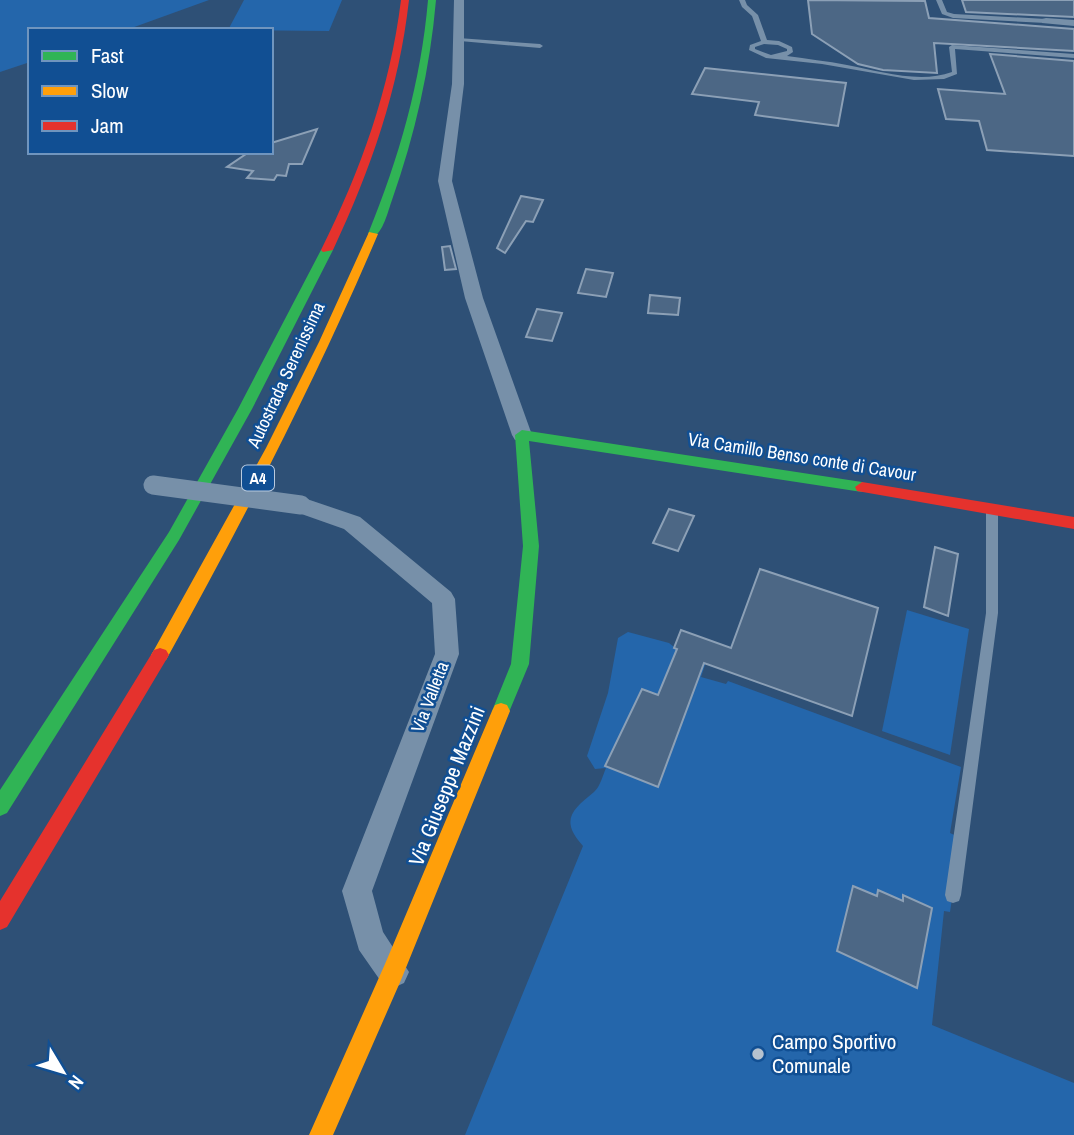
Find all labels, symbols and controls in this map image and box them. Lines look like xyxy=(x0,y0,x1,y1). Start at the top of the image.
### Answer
legend xyxy=(28,28,273,154)
text: Fast xyxy=(91,41,124,70)
text: Slow xyxy=(91,76,129,105)
text: Jam xyxy=(91,111,124,140)
street label: Autostrada Serenissima xyxy=(240,298,330,453)
street label: Via Camillo Benso conte di Cavour xyxy=(686,426,918,487)
road number: A4 xyxy=(242,466,274,491)
street label: Via Valletta xyxy=(405,658,454,736)
street label: Via Giuseppe Mazzini xyxy=(401,702,492,870)
place label: Campo Sportivo Comunale xyxy=(772,1027,896,1080)
north arrow xyxy=(28,1037,98,1107)
marker: Campo Sportivo Comunale xyxy=(750,1046,766,1062)
text: N xyxy=(63,1070,90,1095)

